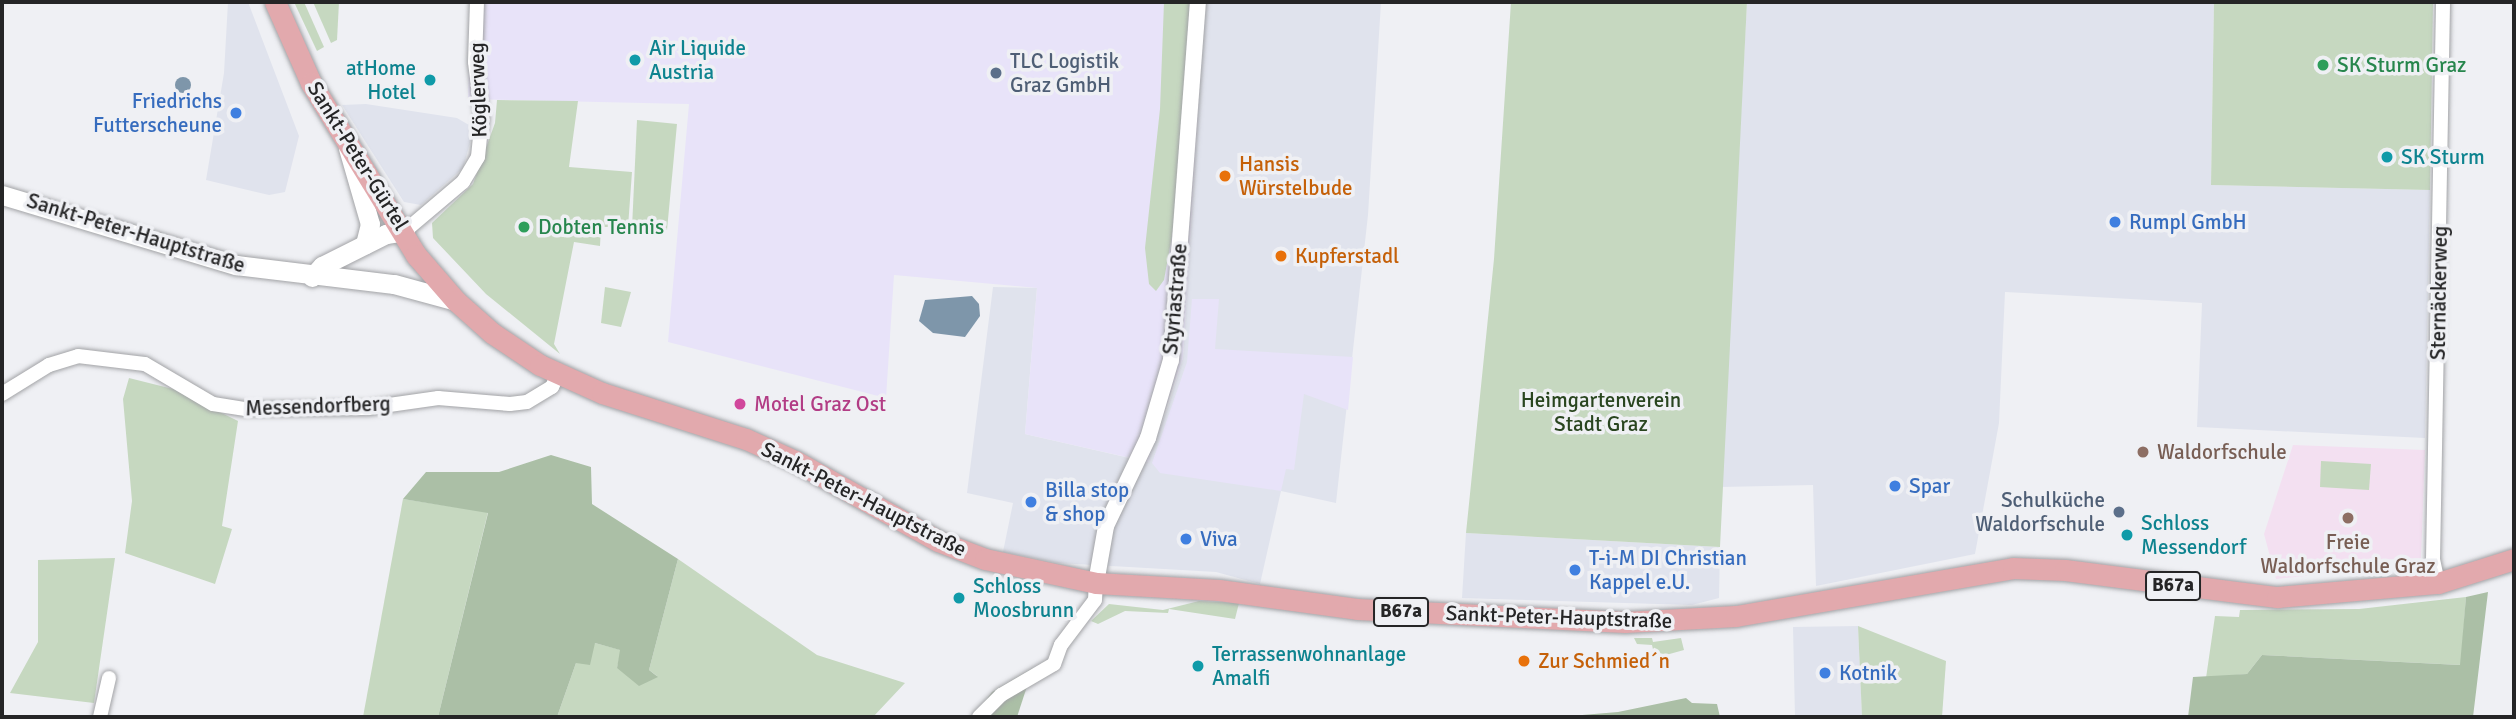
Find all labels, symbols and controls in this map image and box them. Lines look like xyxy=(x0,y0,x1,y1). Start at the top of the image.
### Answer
place label: Air Liquide Austria xyxy=(649,35,746,85)
street label: Köglerweg xyxy=(464,42,492,138)
place label: TLC Logistik Graz GmbH xyxy=(1010,48,1119,98)
marker: Air Liquide Austria xyxy=(627,52,643,68)
place label: SK Sturm Graz xyxy=(2337,52,2466,78)
place label: atHome Hotel xyxy=(346,55,416,105)
marker: SK Sturm Graz xyxy=(2315,57,2331,73)
marker: TLC Logistik Graz GmbH xyxy=(988,65,1004,81)
marker: atHome Hotel xyxy=(422,72,438,88)
street label: Sankt-Peter-Gürtel xyxy=(302,77,414,235)
place label: Friedrichs Futterscheune xyxy=(93,88,222,138)
marker: Friedrichs Futterscheune xyxy=(228,105,244,121)
place label: SK Sturm xyxy=(2401,144,2485,170)
marker: SK Sturm xyxy=(2379,149,2395,165)
place label: Hansis Würstelbude xyxy=(1239,151,1353,201)
marker: Hansis Würstelbude xyxy=(1217,168,1233,184)
street label: Sankt-Peter-Hauptstraße xyxy=(24,188,248,278)
place label: Rumpl GmbH xyxy=(2129,209,2247,235)
place label: Dobten Tennis xyxy=(538,214,664,240)
marker: Rumpl GmbH xyxy=(2107,214,2123,230)
marker: Dobten Tennis xyxy=(516,219,532,235)
street label: Sternäckerweg xyxy=(2425,226,2453,360)
street label: Styriastraße xyxy=(1158,242,1192,356)
place label: Kupferstadl xyxy=(1295,243,1399,269)
marker: Kupferstadl xyxy=(1273,248,1289,264)
park label: Heimgartenverein Stadt Graz xyxy=(1521,387,1681,437)
street label: Messendorfberg xyxy=(245,391,391,421)
place label: Motel Graz Ost xyxy=(754,391,886,417)
marker: Motel Graz Ost xyxy=(732,396,748,412)
street label: Sankt-Peter-Hauptstraße xyxy=(757,436,971,562)
place label: Waldorfschule xyxy=(2157,439,2287,465)
marker: Waldorfschule xyxy=(2135,444,2151,460)
place label: Spar xyxy=(1909,473,1950,499)
place label: Billa stop & shop xyxy=(1045,477,1129,527)
marker: Spar xyxy=(1887,478,1903,494)
place label: Schulküche Waldorfschule xyxy=(1975,487,2105,537)
marker: Billa stop & shop xyxy=(1023,494,1039,510)
marker: Schulküche Waldorfschule xyxy=(2111,504,2127,520)
place label: Schloss Messendorf xyxy=(2141,510,2246,560)
marker: Freie Waldorfschule Graz xyxy=(2340,510,2356,526)
place label: Viva xyxy=(1200,526,1238,552)
marker: Schloss Messendorf xyxy=(2119,527,2135,543)
place label: Freie Waldorfschule Graz xyxy=(2260,529,2436,579)
marker: Viva xyxy=(1178,531,1194,547)
place label: T-i-M DI Christian Kappel e.U. xyxy=(1589,545,1747,595)
marker: T-i-M DI Christian Kappel e.U. xyxy=(1567,562,1583,578)
road number: B67a xyxy=(2145,570,2201,601)
place label: Schloss Moosbrunn xyxy=(973,573,1074,623)
marker: Schloss Moosbrunn xyxy=(951,590,967,606)
road number: B67a xyxy=(1373,596,1429,628)
street label: Sankt-Peter-Hauptstraße xyxy=(1445,600,1673,634)
place label: Terrassenwohnanlage Amalfi xyxy=(1212,641,1406,691)
place label: Zur Schmied´n xyxy=(1538,648,1670,674)
marker: Zur Schmied´n xyxy=(1516,653,1532,669)
marker: Terrassenwohnanlage Amalfi xyxy=(1190,658,1206,674)
place label: Kotnik xyxy=(1839,660,1897,686)
marker: Kotnik xyxy=(1817,665,1833,681)

